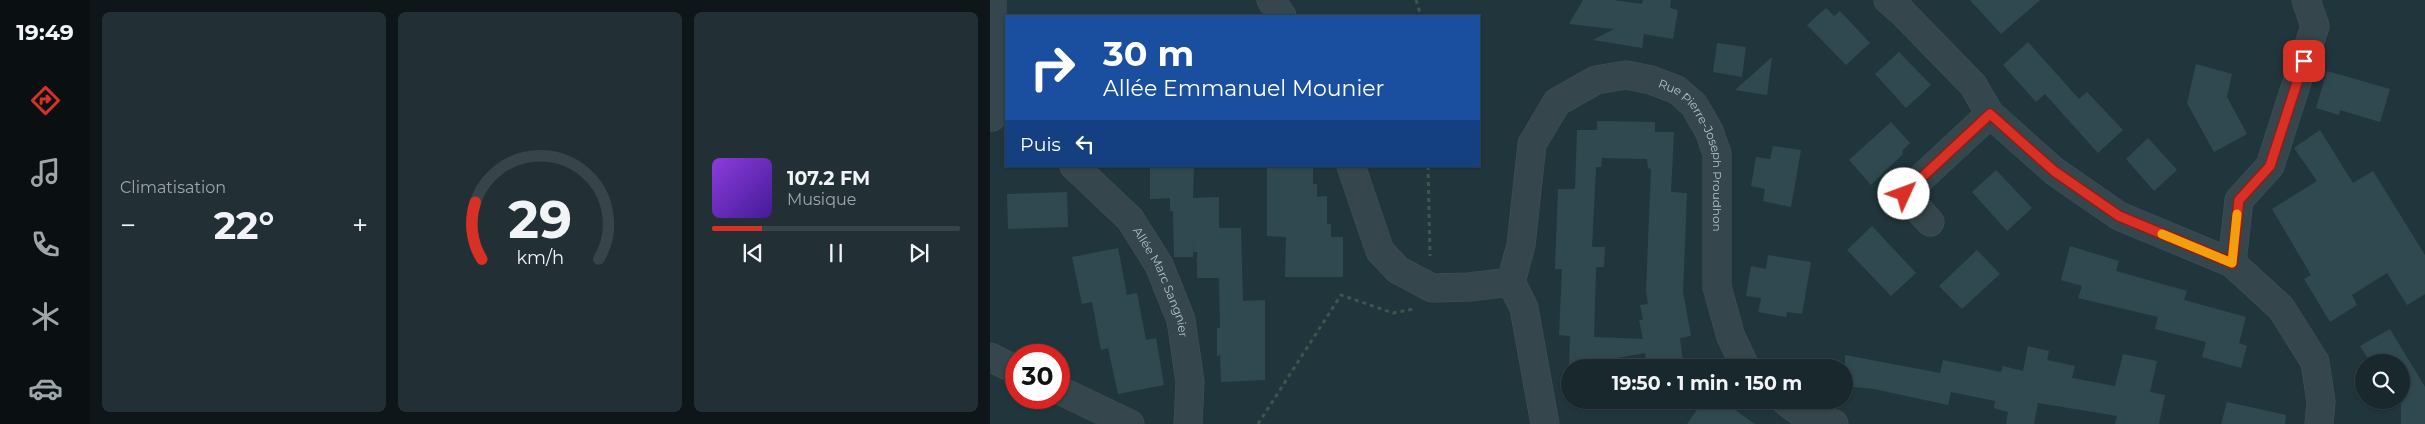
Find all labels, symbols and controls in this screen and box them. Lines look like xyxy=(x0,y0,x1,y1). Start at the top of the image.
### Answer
text: 19:49 xyxy=(16,19,74,46)
text: 30 m xyxy=(1103,32,1194,75)
icon: right xyxy=(1020,35,1085,100)
pin xyxy=(2283,40,2325,82)
icon: arrive xyxy=(2290,47,2318,75)
text: Allée Emmanuel Mounier xyxy=(1103,75,1384,102)
street label: Rue Pierre-Joseph Proudhon xyxy=(1656,76,1725,232)
icon: directions xyxy=(28,83,63,118)
icon: left xyxy=(1071,130,1099,158)
text: Puis xyxy=(1020,133,1061,156)
icon: music xyxy=(28,155,63,190)
text: 107.2 FM xyxy=(787,167,870,190)
position arrow xyxy=(1877,167,1929,219)
text: Climatisation xyxy=(120,178,226,197)
text: 29 xyxy=(508,188,572,251)
text: Musique xyxy=(787,190,856,209)
text: 22° xyxy=(214,202,274,249)
text: − xyxy=(120,208,136,242)
text: + xyxy=(352,208,368,242)
street label: Allée Marc Sangnier xyxy=(1130,224,1191,338)
icon: phone xyxy=(28,227,63,262)
icon: previous xyxy=(739,239,767,267)
icon: pause xyxy=(822,239,850,267)
icon: next xyxy=(905,239,933,267)
text: km/h xyxy=(516,247,564,268)
icon: climate xyxy=(28,299,63,334)
speed limit sign: 30 xyxy=(1005,344,1070,409)
map controls xyxy=(2355,354,2410,409)
button: search xyxy=(2355,354,2410,409)
icon: car xyxy=(28,371,63,406)
text: 19:50 · 1 min · 150 m xyxy=(1612,372,1802,395)

